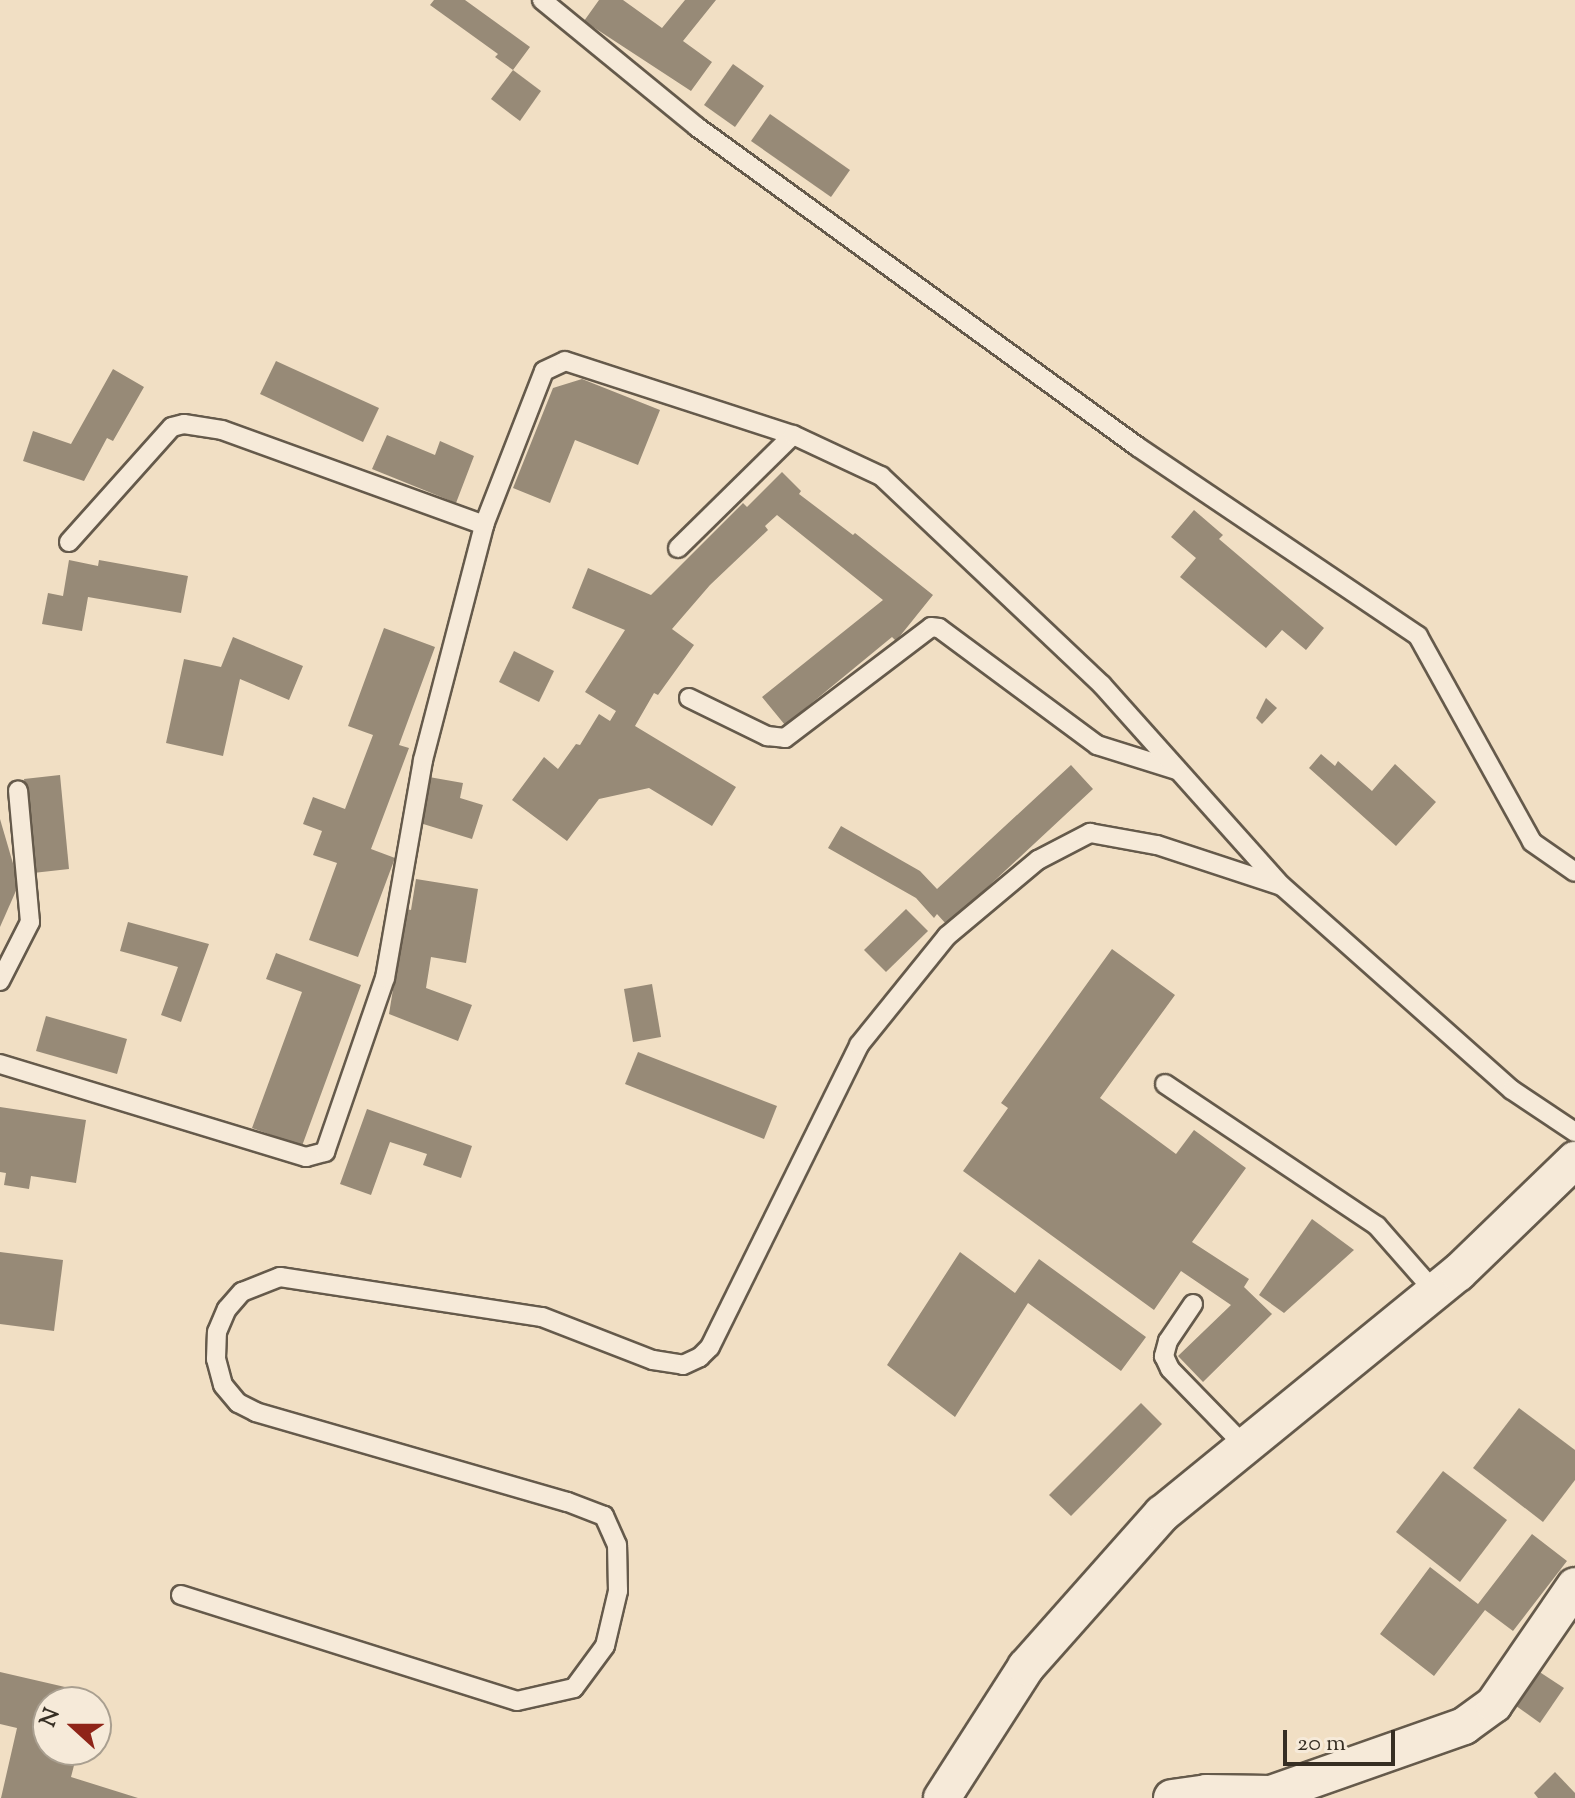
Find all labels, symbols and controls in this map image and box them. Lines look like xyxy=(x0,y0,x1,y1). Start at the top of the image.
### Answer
north arrow xyxy=(32,1686,112,1766)
text: N xyxy=(33,1704,70,1732)
scale bar xyxy=(1287,1714,1399,1764)
text: 20 m xyxy=(1297,1727,1346,1761)

